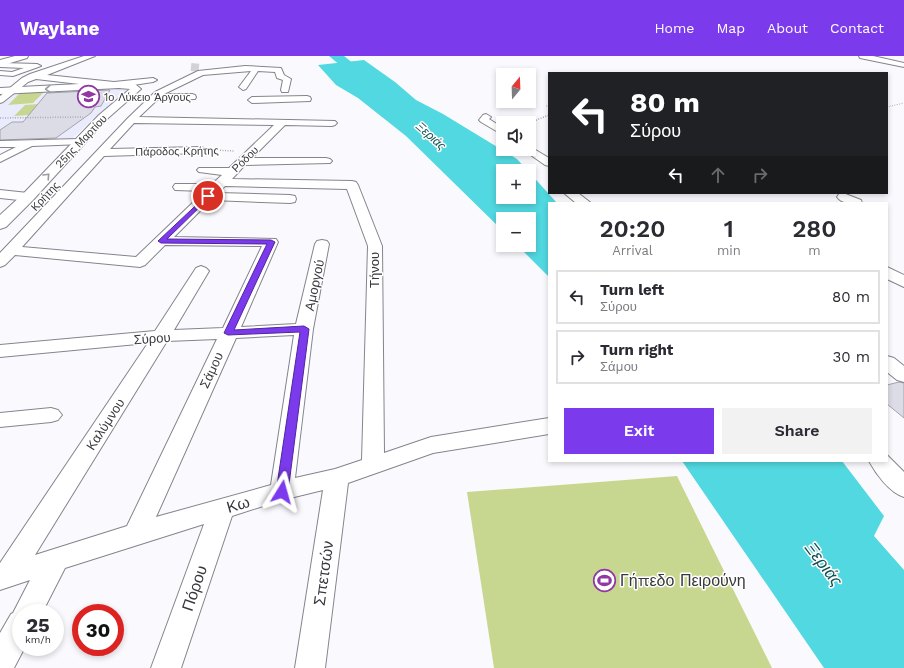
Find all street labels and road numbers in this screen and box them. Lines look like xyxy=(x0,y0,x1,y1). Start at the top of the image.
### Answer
street label: 25ης Μαρτίου xyxy=(53,112,110,171)
street label: Πάροδος Κρήτης xyxy=(135,144,219,159)
street label: Ρόδου xyxy=(229,144,261,175)
street label: Κρήτης xyxy=(29,179,62,214)
street label: Τήνου xyxy=(367,252,382,288)
street label: Αμοργού xyxy=(302,258,327,312)
street label: Σύρου xyxy=(133,330,171,347)
street label: Σάμου xyxy=(197,350,226,391)
street label: Καλύμνου xyxy=(83,396,128,453)
street label: Κω xyxy=(224,492,252,517)
street label: Σπετσών xyxy=(310,539,337,607)
street label: Πόρου xyxy=(178,563,211,614)

